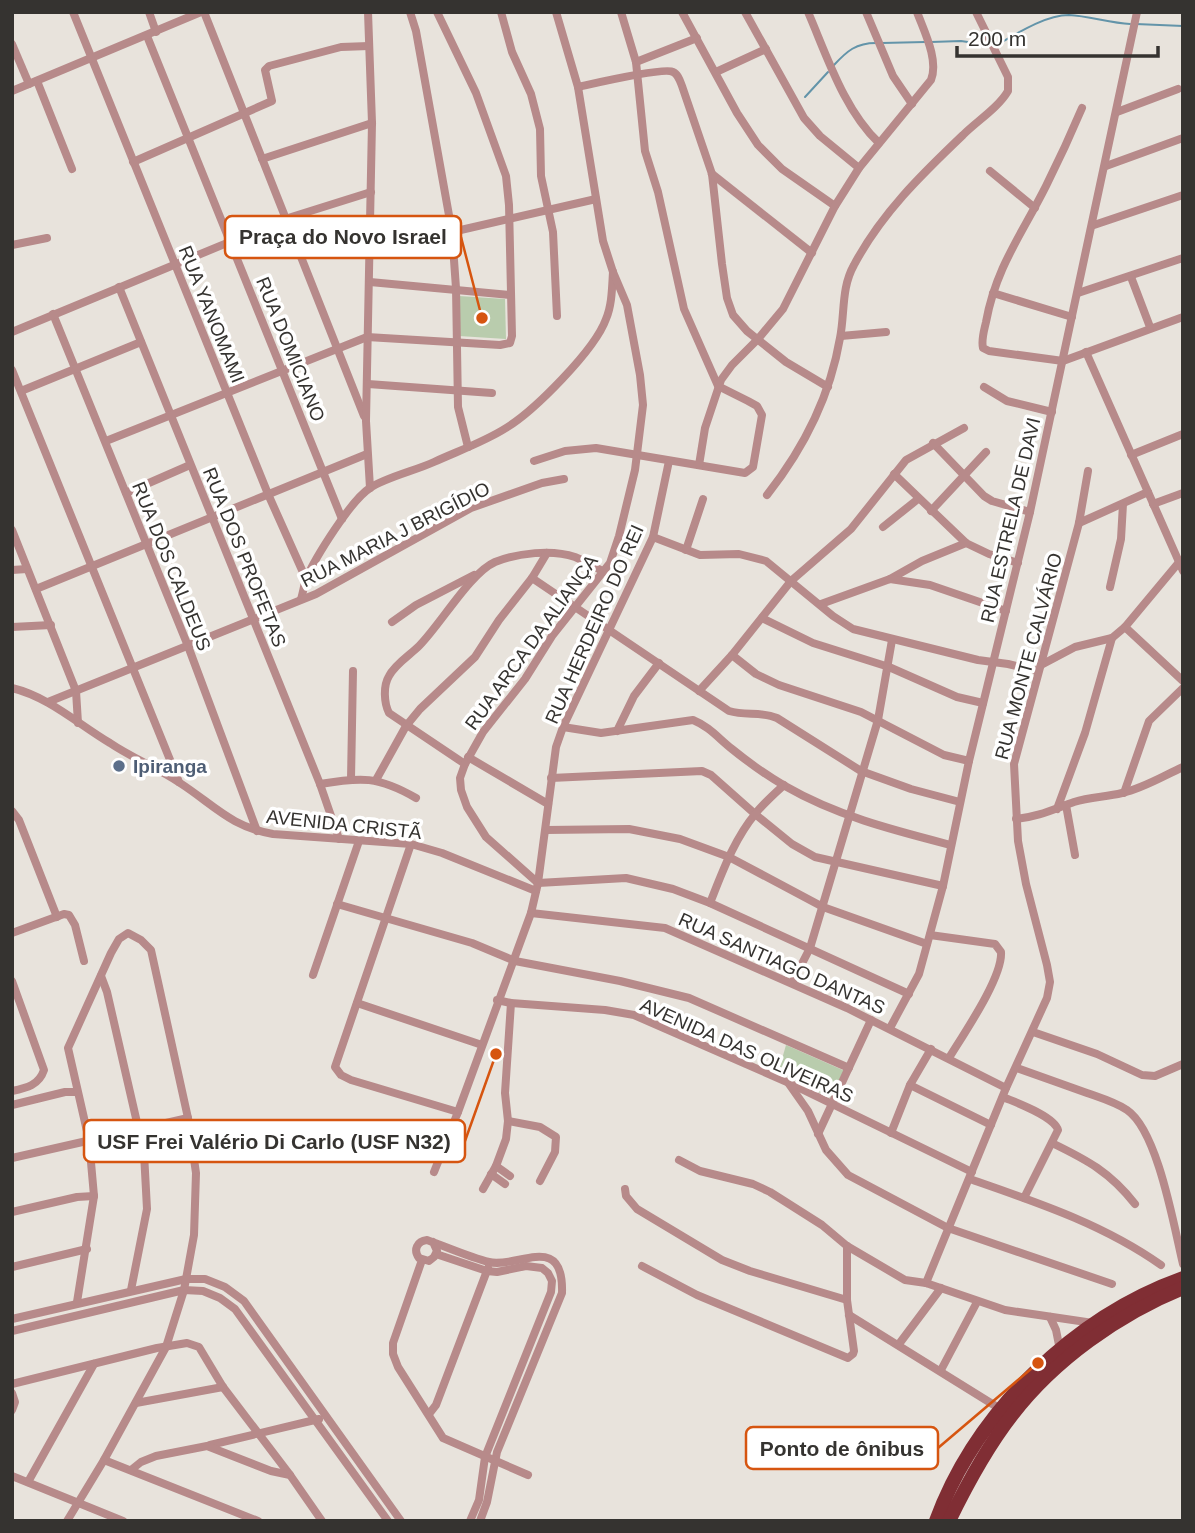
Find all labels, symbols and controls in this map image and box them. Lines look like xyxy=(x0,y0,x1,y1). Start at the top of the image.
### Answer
scale bar xyxy=(957,14,1158,58)
text: 200 m xyxy=(968,27,1026,50)
callout: Praça do Novo Israel xyxy=(225,216,461,258)
text: Praça do Novo Israel xyxy=(239,225,447,248)
street label: RUA YANOMAMI xyxy=(174,243,249,386)
street label: RUA DOMICIANO xyxy=(252,274,329,425)
street label: RUA ESTRELA DE DAVI xyxy=(977,416,1044,625)
street label: RUA DOS PROFETAS xyxy=(199,464,290,650)
street label: RUA MARIA J BRIGÍDIO xyxy=(297,478,493,591)
street label: RUA DOS CALDEUS xyxy=(128,479,215,654)
street label: RUA HERDEIRO DO REI xyxy=(541,522,648,727)
street label: RUA ARCA DA ALIANÇA xyxy=(461,550,602,734)
street label: RUA MONTE CALVÁRIO xyxy=(991,551,1066,762)
place label: Ipiranga xyxy=(133,756,207,777)
marker: Ipiranga xyxy=(111,758,127,774)
street label: AVENIDA CRISTÃ xyxy=(265,806,423,843)
street label: RUA SANTIAGO DANTAS xyxy=(675,908,888,1018)
street label: AVENIDA DAS OLIVEIRAS xyxy=(637,994,857,1107)
callout: USF Frei Valério Di Carlo (USF N32) xyxy=(84,1120,465,1162)
text: USF Frei Valério Di Carlo (USF N32) xyxy=(97,1130,451,1153)
callout: Ponto de ônibus xyxy=(746,1427,938,1469)
text: Ponto de ônibus xyxy=(760,1437,924,1460)

